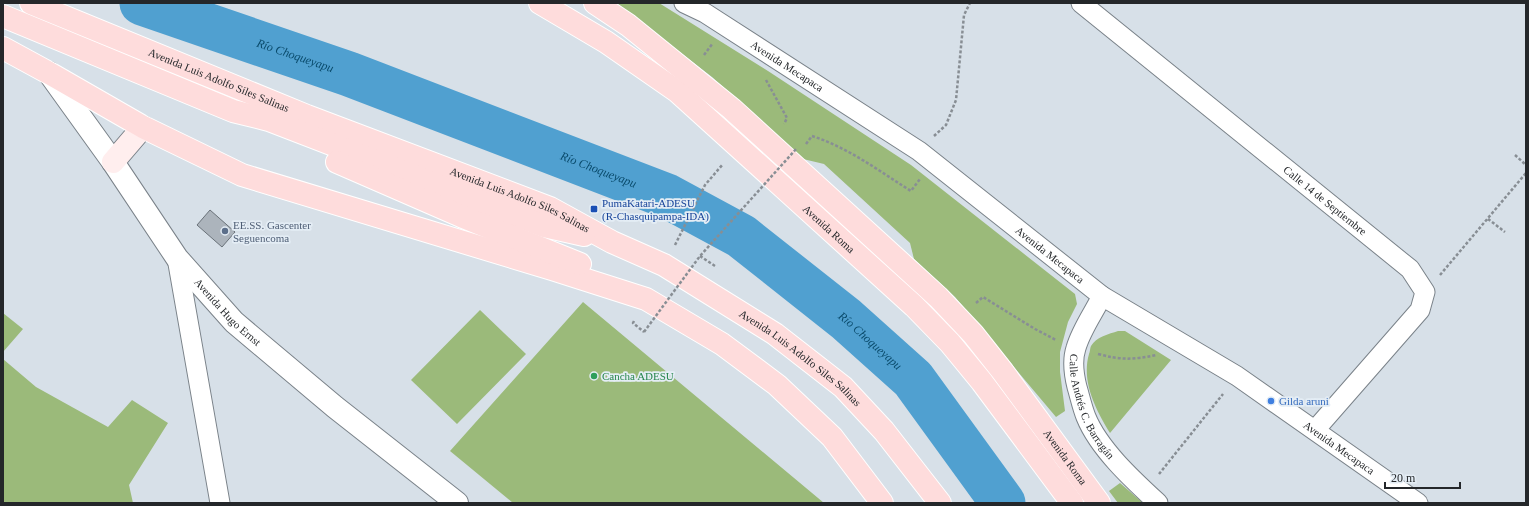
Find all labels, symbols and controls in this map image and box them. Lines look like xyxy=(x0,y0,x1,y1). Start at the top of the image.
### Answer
water label: Río Choqueyapu xyxy=(254,36,336,75)
street label: Avenida Mecapaca xyxy=(749,38,826,94)
street label: Avenida Luis Adolfo Siles Salinas xyxy=(147,46,291,114)
water label: Río Choqueyapu xyxy=(557,148,638,191)
street label: Calle 14 de Septiembre xyxy=(1281,163,1369,238)
street label: Avenida Luis Adolfo Siles Salinas xyxy=(448,165,592,235)
place label: PumaKatari-ADESU (R-Chasquipampa-IDA) xyxy=(602,197,709,223)
street label: Avenida Roma xyxy=(801,202,857,255)
marker: PumaKatari-ADESU (R-Chasquipampa-IDA) xyxy=(589,204,599,214)
place label: EE.SS. Gascenter Seguencoma xyxy=(233,219,311,244)
street label: Avenida Mecapaca xyxy=(1013,224,1087,286)
marker: EE.SS. Gascenter Seguencoma xyxy=(220,226,230,236)
street label: Avenida Hugo Ernst xyxy=(192,276,263,348)
street label: Avenida Luis Adolfo Siles Salinas xyxy=(737,307,864,409)
water label: Río Choqueyapu xyxy=(835,308,905,373)
street label: Calle Andrés C. Barragán xyxy=(1068,353,1117,462)
place label: Cancha ADESU xyxy=(602,370,674,382)
marker: Cancha ADESU xyxy=(589,371,599,381)
place label: Gilda aruni xyxy=(1279,395,1329,407)
marker: Gilda aruni xyxy=(1266,396,1276,406)
street label: Avenida Mecapaca xyxy=(1301,419,1377,477)
street label: Avenida Roma xyxy=(1041,427,1090,487)
scale bar xyxy=(1385,464,1460,490)
text: 20 m xyxy=(1391,471,1416,485)

